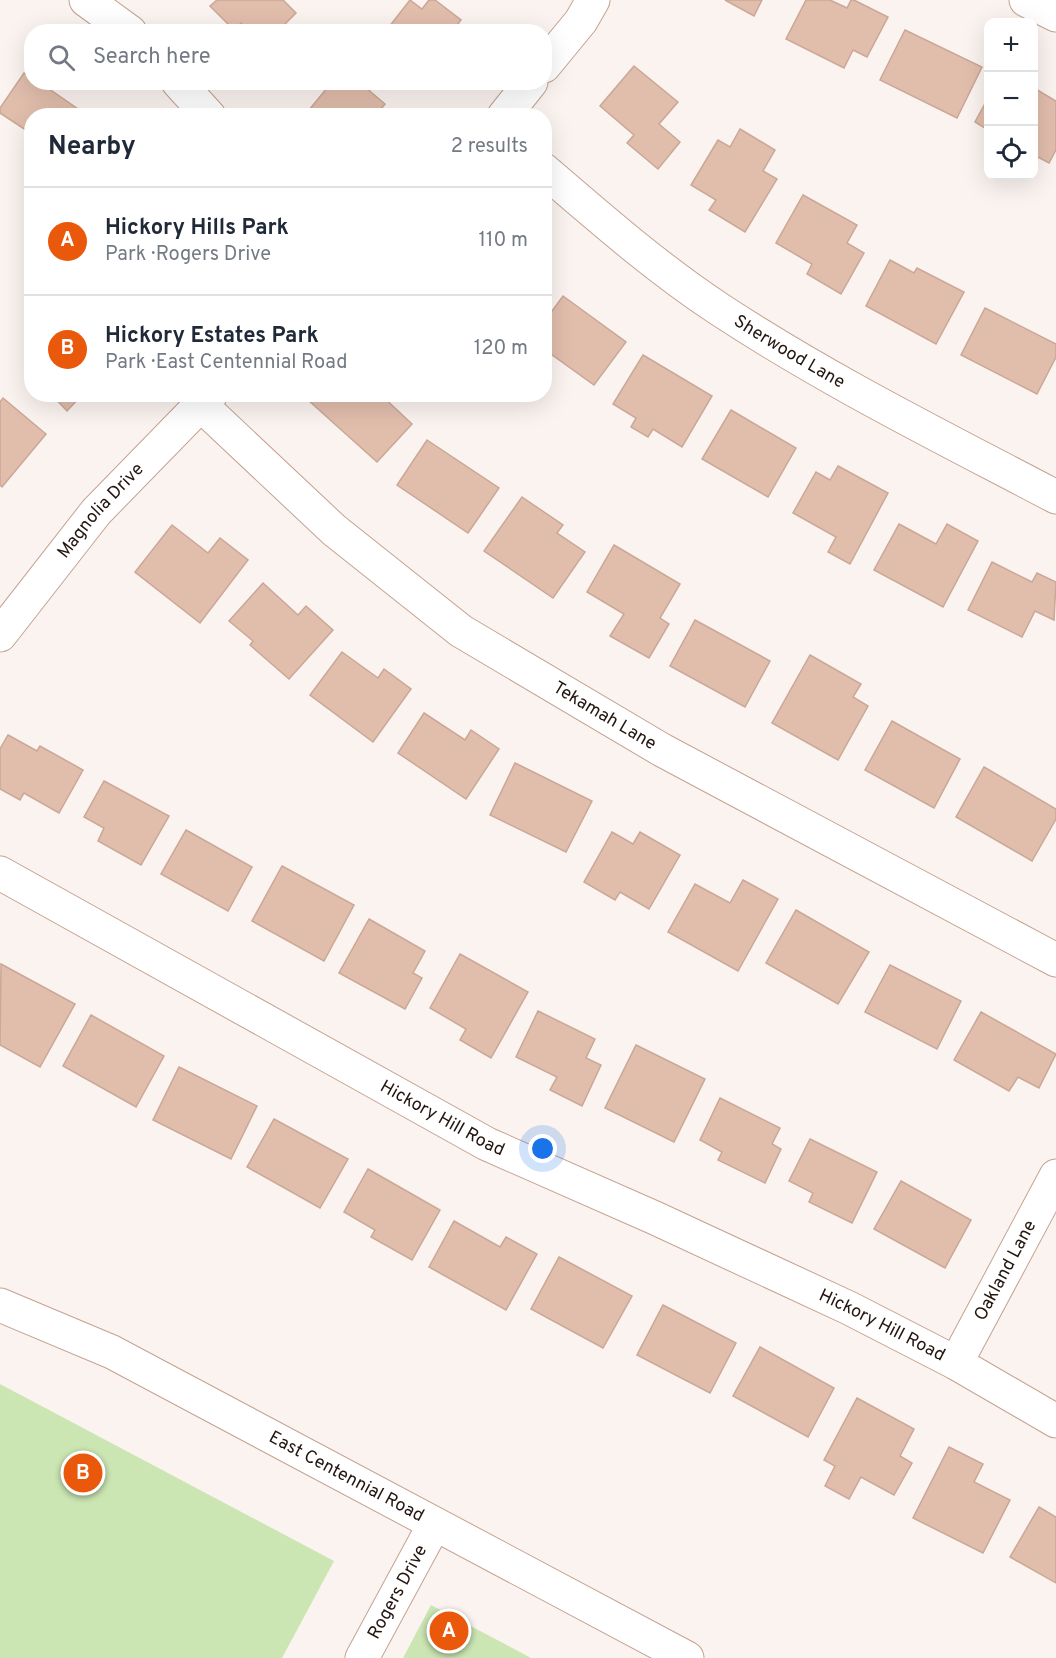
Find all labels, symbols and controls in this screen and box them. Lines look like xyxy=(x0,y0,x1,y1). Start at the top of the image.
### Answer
map controls xyxy=(984,18,1038,180)
button: + xyxy=(984,18,1038,72)
search box xyxy=(24,24,552,90)
icon: search xyxy=(45,41,78,74)
text: Search here xyxy=(93,44,211,71)
button: − xyxy=(984,72,1038,126)
button: locate xyxy=(984,126,1038,180)
text: Nearby xyxy=(48,131,136,164)
text: 2 results xyxy=(451,134,528,160)
text: Hickory Hills Park xyxy=(105,215,289,242)
text: A xyxy=(60,228,75,254)
text: 110 m xyxy=(479,228,528,254)
text: Park · Rogers Drive xyxy=(105,242,271,268)
street label: Sherwood Lane xyxy=(729,310,849,394)
text: Hickory Estates Park xyxy=(105,323,319,350)
text: B xyxy=(61,336,74,362)
text: 120 m xyxy=(474,336,528,362)
text: Park · East Centennial Road xyxy=(105,350,347,376)
street label: Magnolia Drive xyxy=(52,458,149,563)
street label: Tekamah Lane xyxy=(549,676,660,756)
street label: Hickory Hill Road xyxy=(376,1075,508,1162)
your location xyxy=(528,1134,557,1163)
street label: Oakland Lane xyxy=(969,1216,1042,1325)
street label: Hickory Hill Road xyxy=(815,1284,949,1367)
street label: East Centennial Road xyxy=(265,1426,428,1527)
pin: B xyxy=(64,1450,103,1496)
street label: Rogers Drive xyxy=(363,1541,433,1643)
pin: A xyxy=(430,1608,468,1654)

